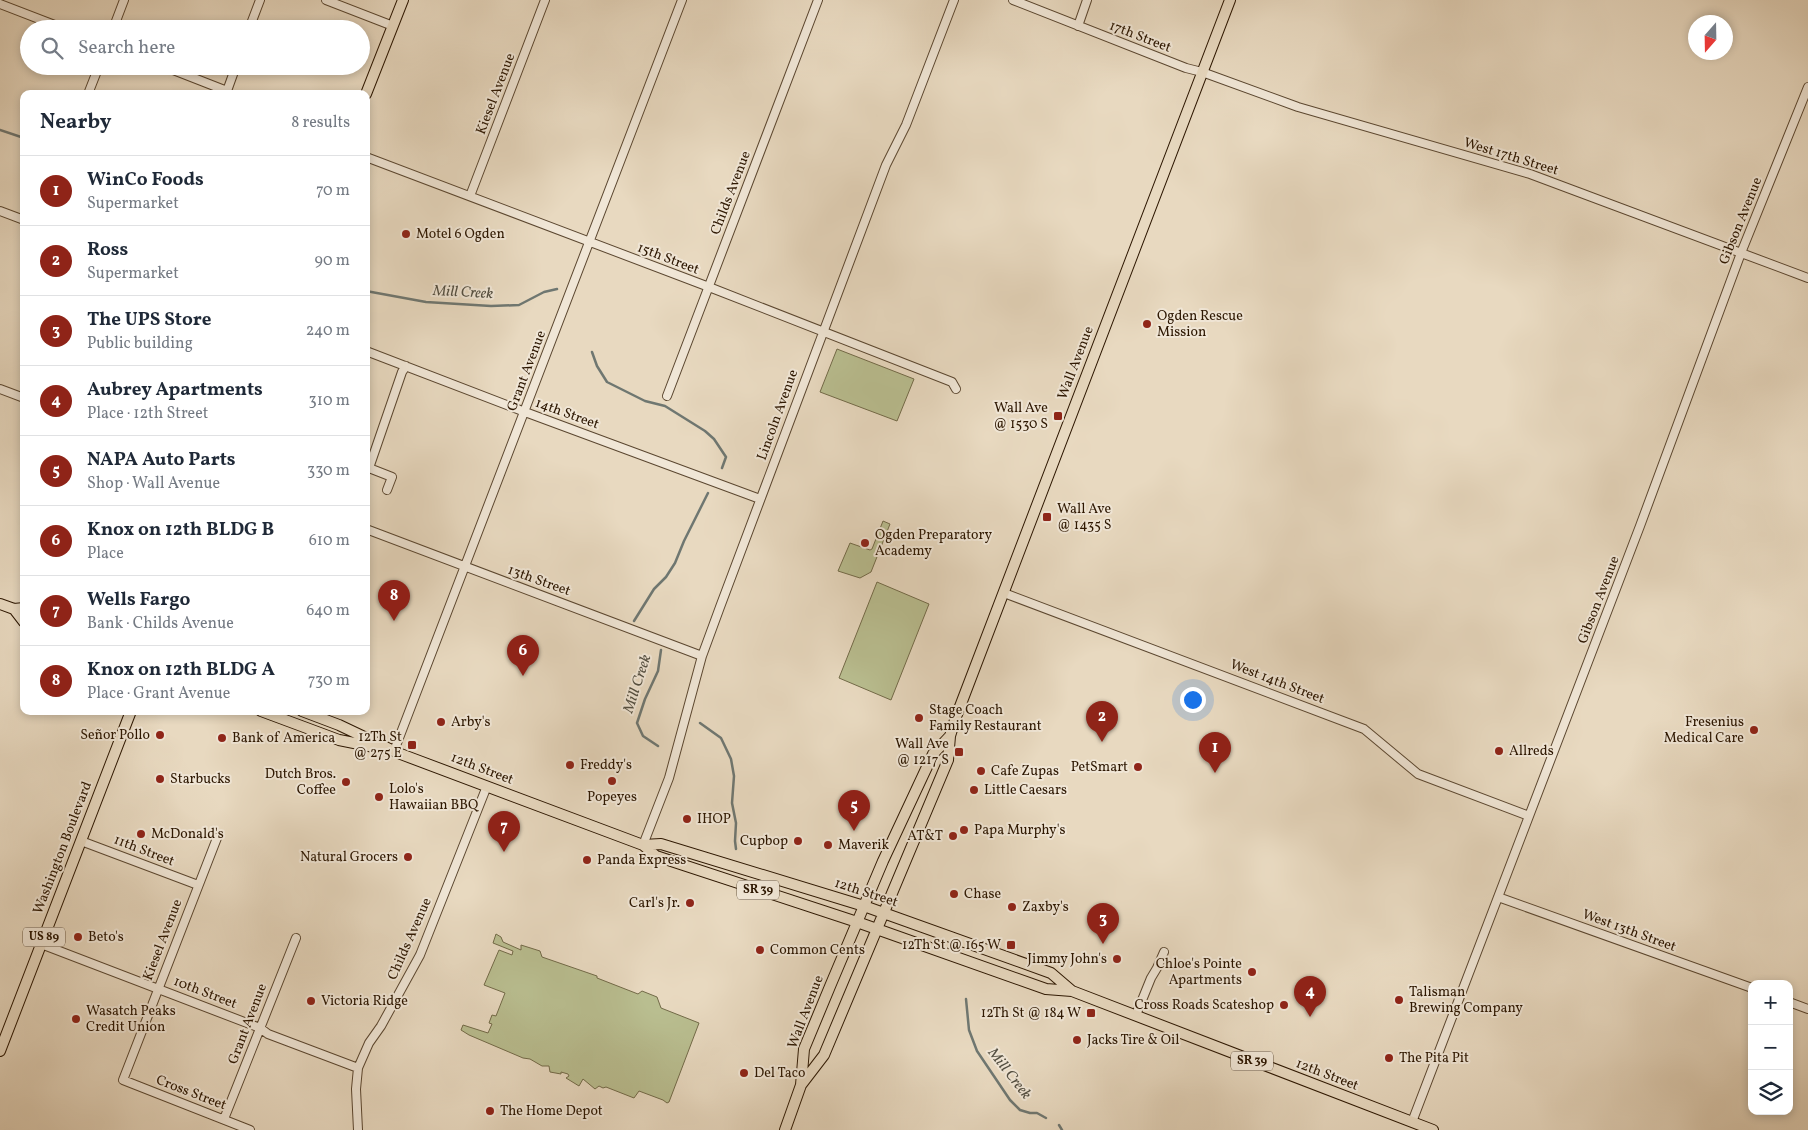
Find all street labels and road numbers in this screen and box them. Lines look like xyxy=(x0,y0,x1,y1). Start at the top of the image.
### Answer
street label: 17th Street xyxy=(1106,16,1174,58)
street label: Kiesel Avenue xyxy=(472,50,520,137)
street label: West 17th Street xyxy=(1461,134,1561,180)
street label: Childs Avenue xyxy=(706,148,756,238)
street label: Gibson Avenue xyxy=(1715,174,1767,267)
street label: 15th Street xyxy=(634,238,702,280)
street label: Wall Avenue xyxy=(1053,323,1099,402)
street label: Grant Avenue xyxy=(503,328,551,414)
street label: Lincoln Avenue xyxy=(753,367,803,463)
street label: 14th Street xyxy=(532,394,602,434)
street label: Gibson Avenue xyxy=(1574,553,1625,647)
street label: 13th Street xyxy=(505,561,573,601)
street label: West 14th Street xyxy=(1227,655,1327,709)
street label: 12th Street xyxy=(448,748,516,790)
street label: Washington Boulevard xyxy=(29,779,97,917)
street label: 11th Street xyxy=(111,831,177,871)
street label: 12th Street xyxy=(832,874,900,912)
road number: SR 39 xyxy=(737,880,779,900)
street label: Childs Avenue xyxy=(383,894,437,983)
street label: Kiesel Avenue xyxy=(139,896,187,983)
street label: West 13th Street xyxy=(1579,905,1679,957)
road number: US 89 xyxy=(23,928,65,946)
street label: 10th Street xyxy=(171,972,240,1014)
street label: Wall Avenue xyxy=(783,972,829,1051)
street label: Grant Avenue xyxy=(224,981,272,1067)
road number: SR 39 xyxy=(1231,1052,1273,1070)
street label: 12th Street xyxy=(1293,1054,1361,1096)
street label: Cross Street xyxy=(153,1071,229,1115)

